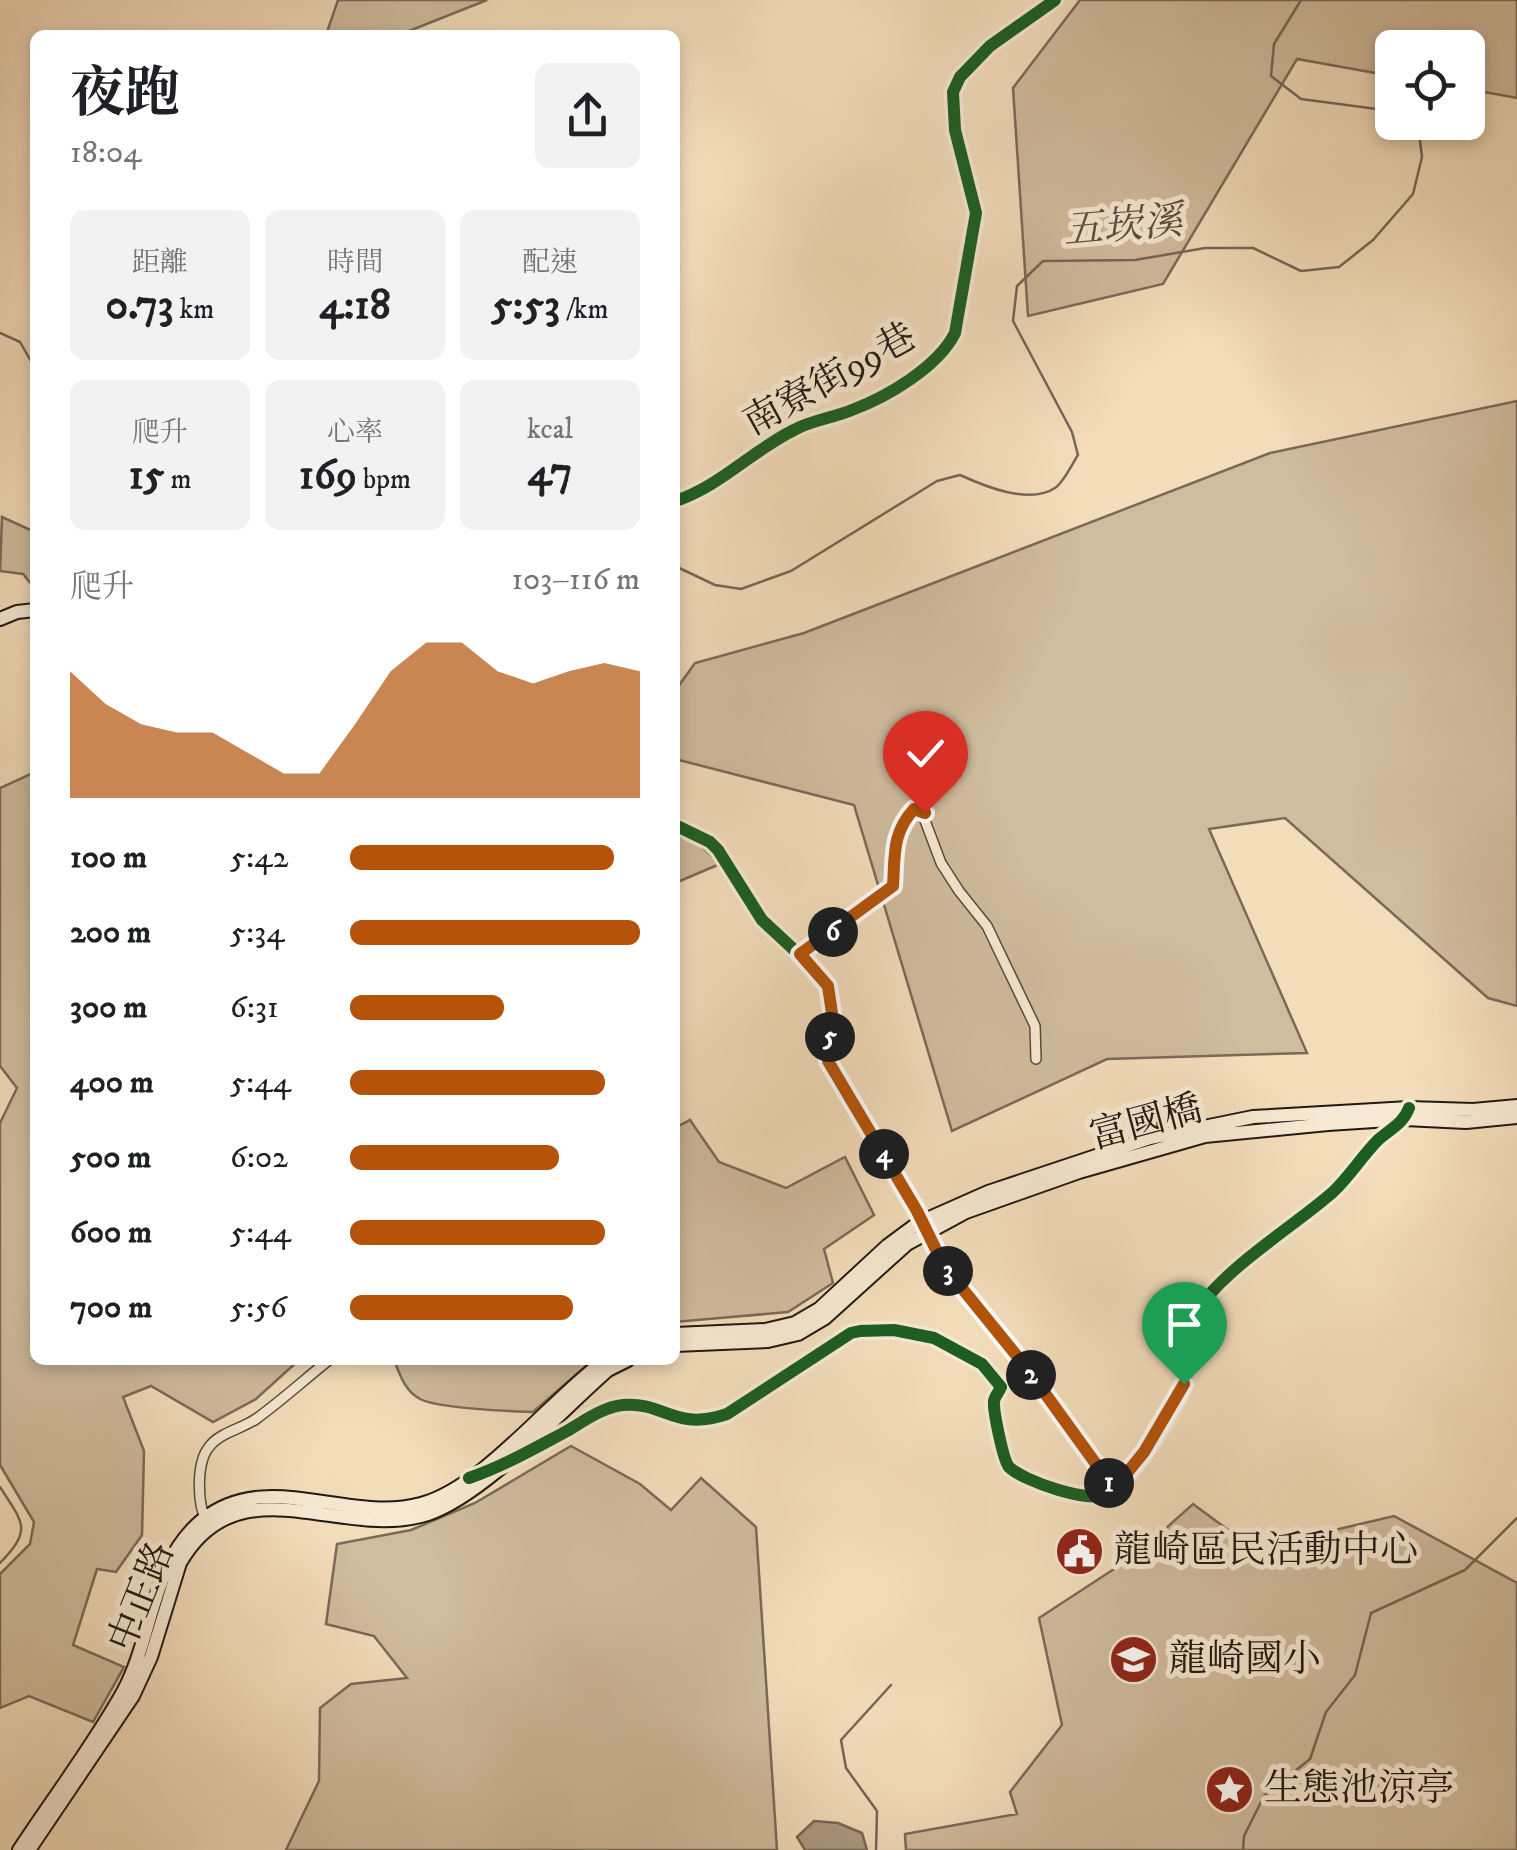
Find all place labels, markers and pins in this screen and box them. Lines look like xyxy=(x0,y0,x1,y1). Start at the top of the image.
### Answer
pin xyxy=(883,711,968,814)
pin: 6 xyxy=(808,907,858,957)
pin: 5 xyxy=(805,1012,855,1062)
pin: 4 xyxy=(859,1129,909,1179)
pin: 3 xyxy=(923,1246,973,1296)
pin xyxy=(1142,1282,1227,1385)
pin: 2 xyxy=(1006,1350,1056,1400)
pin: 1 xyxy=(1084,1458,1134,1508)
public building icon: 龍崎區民活動中心 xyxy=(1053,1525,1105,1577)
place label: 龍崎區民活動中心 xyxy=(1114,1527,1418,1575)
school or university icon: 龍崎國小 xyxy=(1108,1634,1160,1686)
place label: 龍崎國小 xyxy=(1169,1636,1321,1684)
place icon: 生態池涼亭 xyxy=(1203,1763,1255,1815)
place label: 生態池涼亭 xyxy=(1264,1765,1454,1813)

